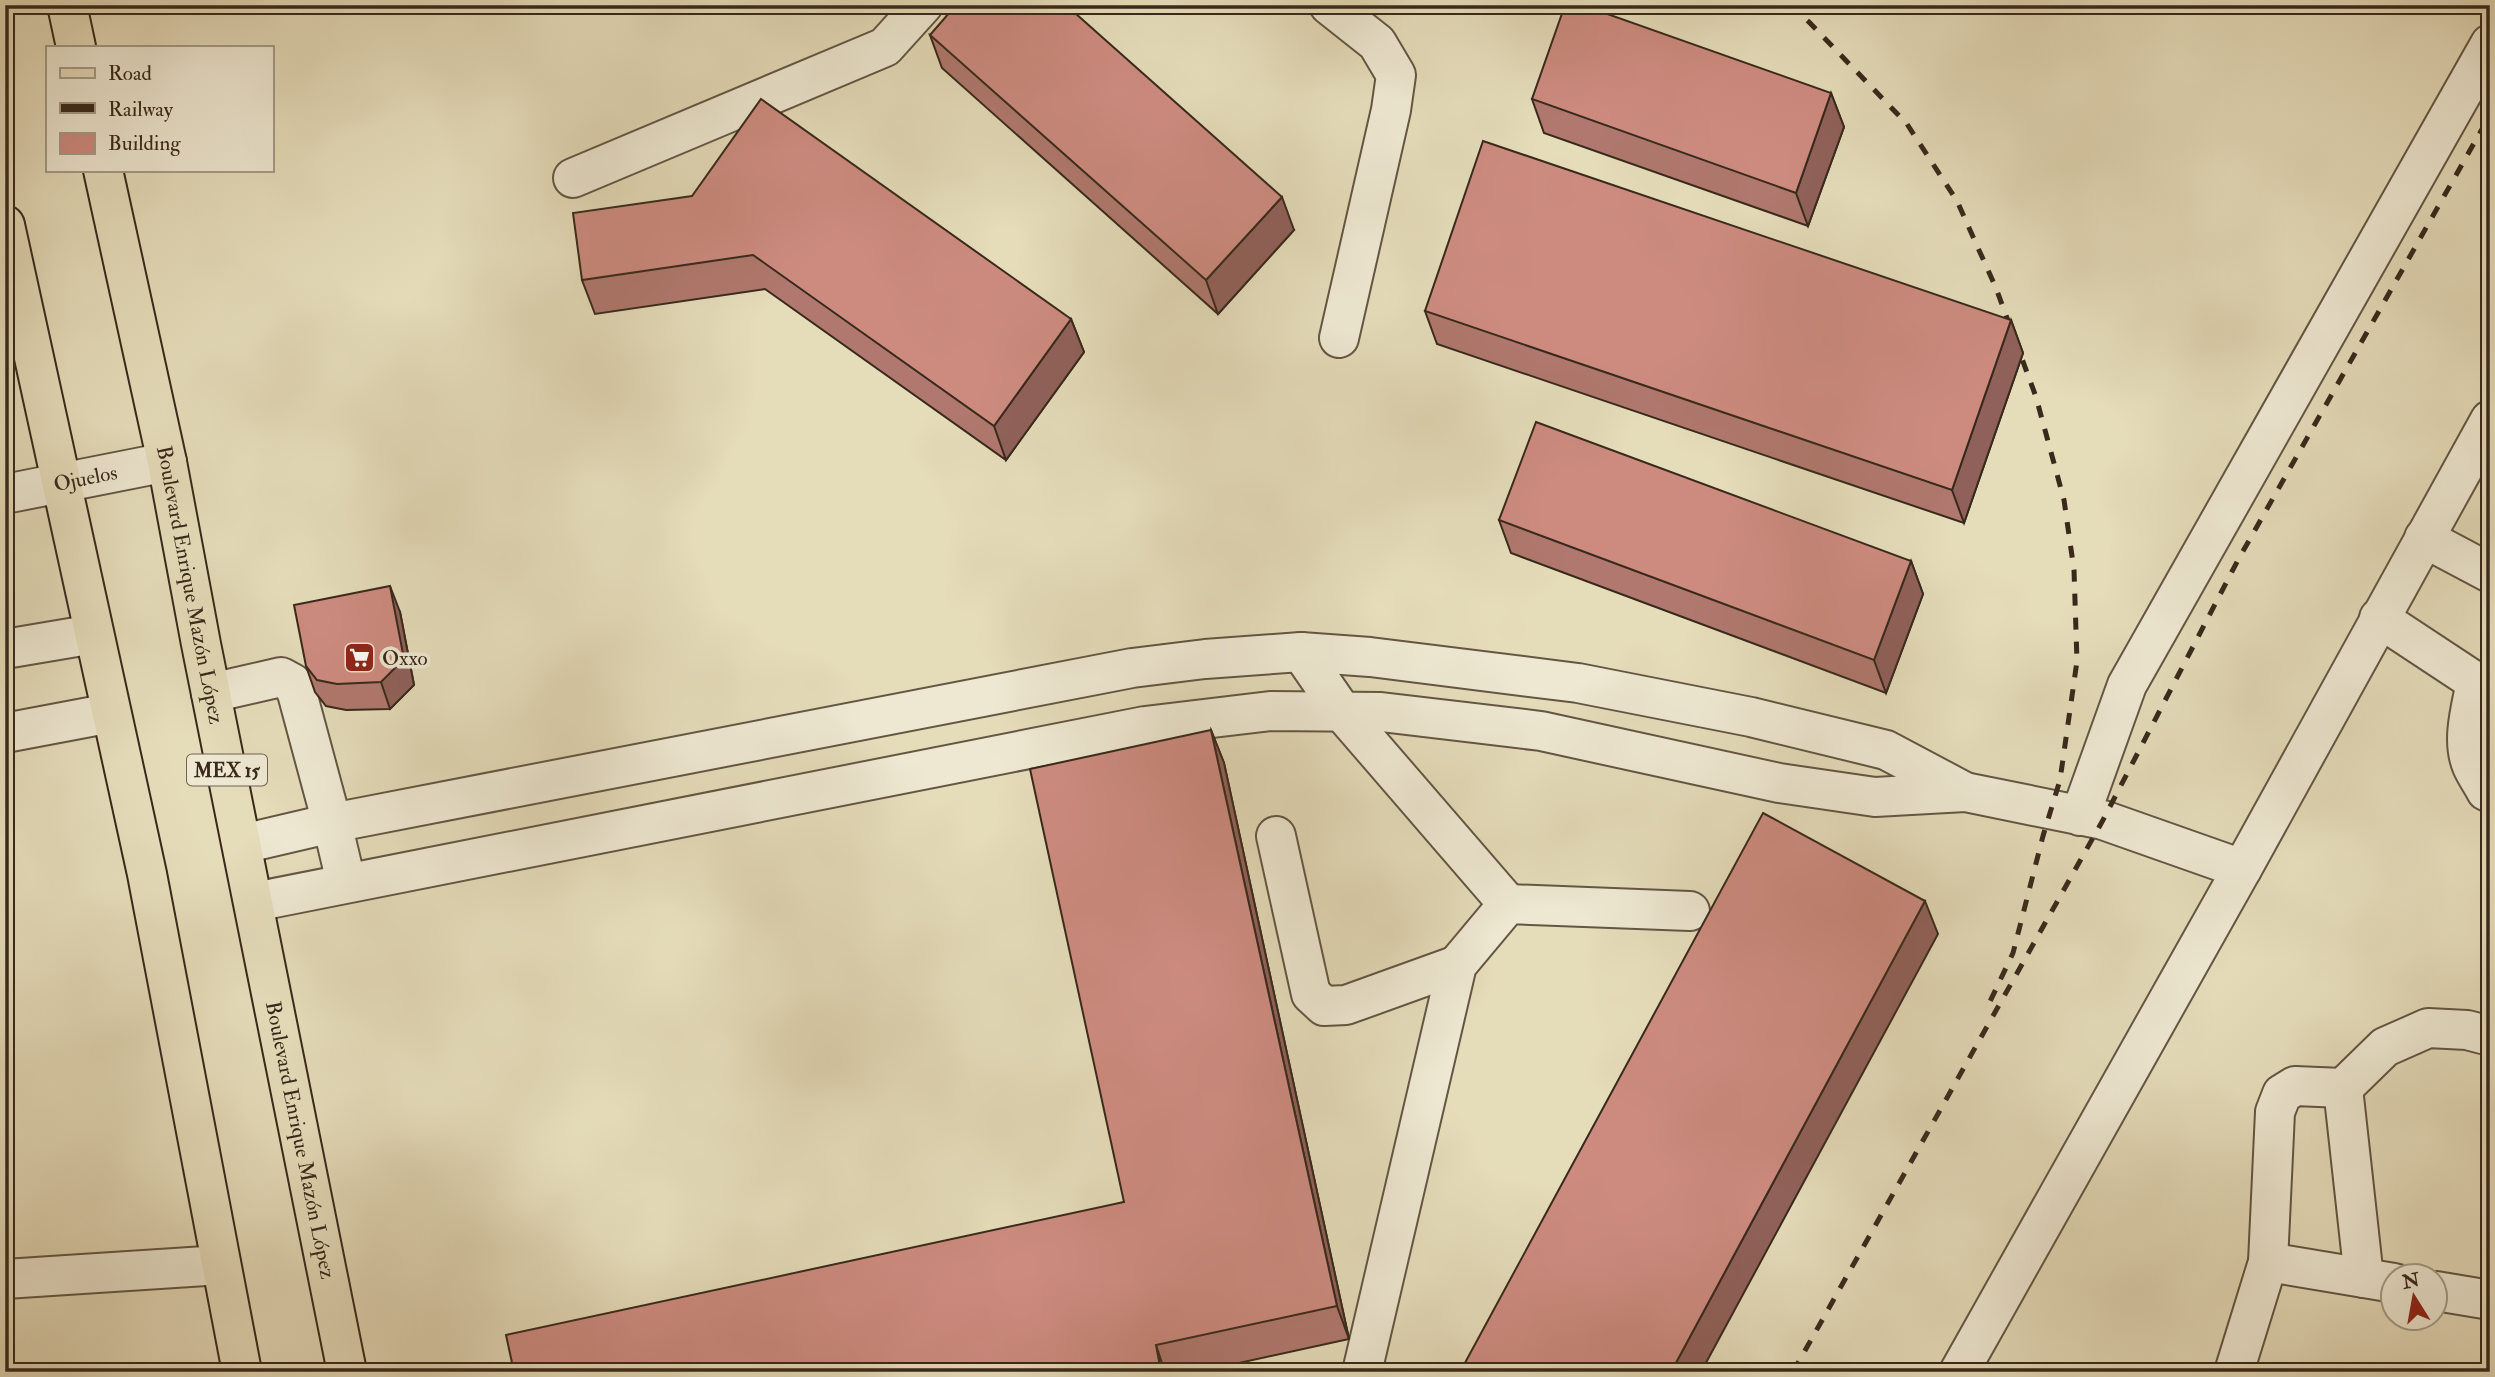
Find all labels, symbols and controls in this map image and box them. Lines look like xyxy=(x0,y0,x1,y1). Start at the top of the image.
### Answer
legend xyxy=(46,46,273,172)
text: Road xyxy=(108,60,153,87)
text: Railway xyxy=(108,96,174,123)
text: Building xyxy=(108,130,181,157)
street label: Boulevard Enrique Mazón López xyxy=(150,443,230,726)
street label: Ojuelos xyxy=(51,459,120,498)
supermarket icon: Oxxo xyxy=(342,641,376,675)
place label: Oxxo xyxy=(382,645,428,672)
road number: MEX 15 xyxy=(187,754,267,786)
street label: Boulevard Enrique Mazón López xyxy=(259,999,341,1281)
north arrow xyxy=(2380,1262,2450,1332)
text: N xyxy=(2399,1268,2423,1295)

